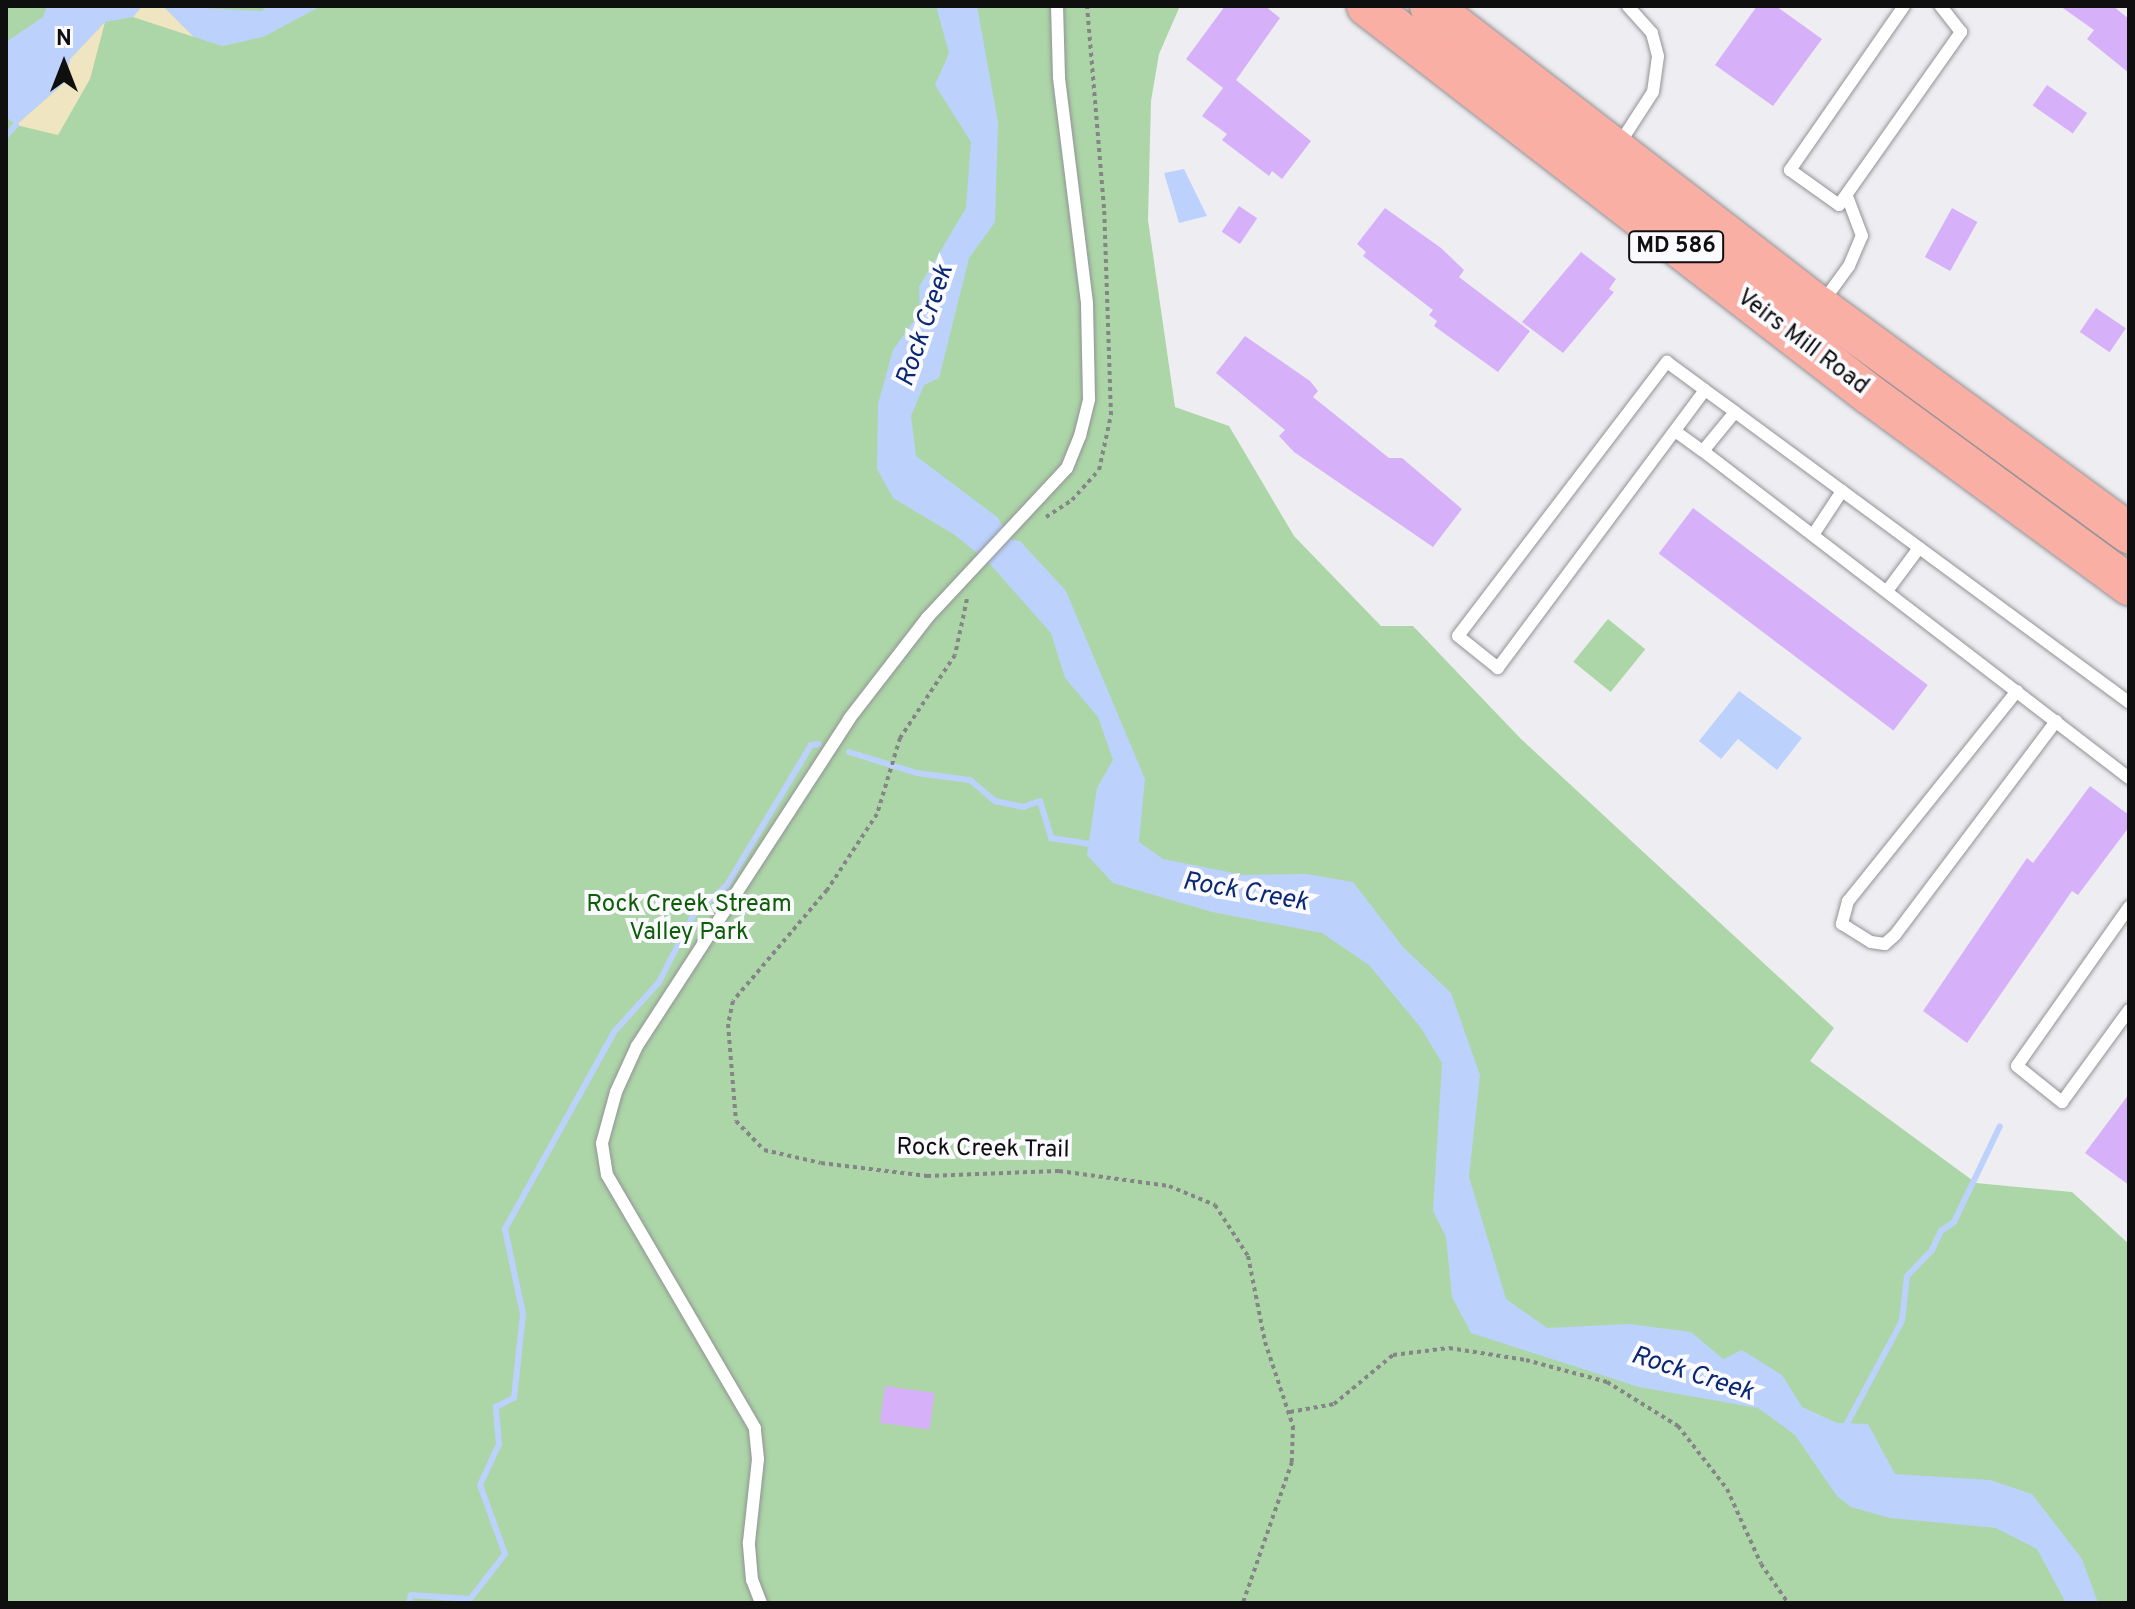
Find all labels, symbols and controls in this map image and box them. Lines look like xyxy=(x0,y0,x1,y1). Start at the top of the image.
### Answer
north arrow xyxy=(24,24,104,104)
text: N xyxy=(56,26,72,53)
road number: MD 586 xyxy=(1628,229,1724,265)
water label: Rock Creek xyxy=(891,261,961,391)
street label: Veirs Mill Road xyxy=(1730,284,1874,402)
water label: Rock Creek xyxy=(1180,867,1310,919)
park label: Rock Creek Stream Valley Park xyxy=(586,892,792,948)
street label: Rock Creek Trail xyxy=(896,1134,1070,1166)
water label: Rock Creek xyxy=(1627,1341,1757,1409)

